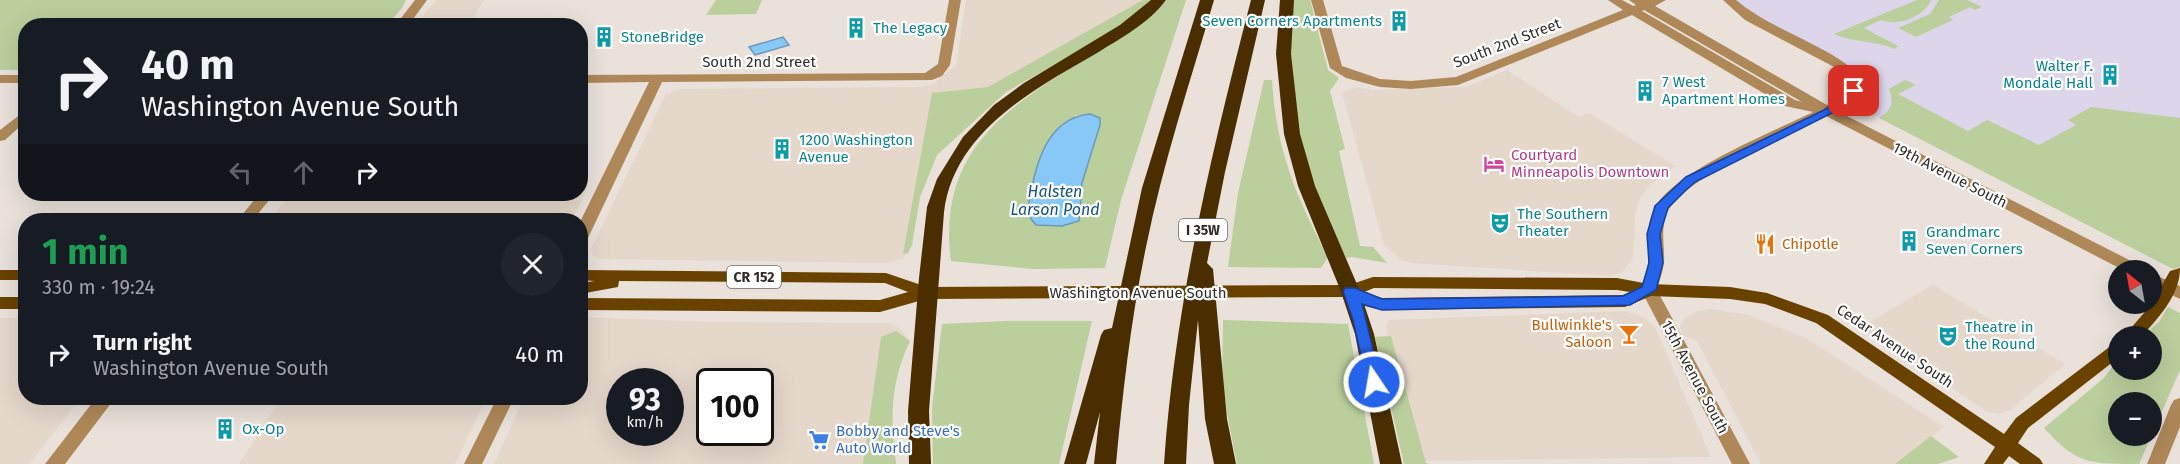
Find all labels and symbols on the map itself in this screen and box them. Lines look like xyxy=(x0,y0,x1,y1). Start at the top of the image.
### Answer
building icon: Seven Corners Apartments xyxy=(1387,9,1411,33)
place label: Seven Corners Apartments xyxy=(1202,12,1382,30)
street label: South 2nd Street xyxy=(1451,14,1564,72)
building icon: The Legacy xyxy=(844,16,868,40)
place label: The Legacy xyxy=(873,19,948,37)
building icon: StoneBridge xyxy=(592,25,616,49)
place label: StoneBridge xyxy=(621,28,704,46)
street label: South 2nd Street xyxy=(702,53,816,71)
place label: Walter F. Mondale Hall xyxy=(2003,57,2094,92)
building icon: Walter F. Mondale Hall xyxy=(2098,63,2122,87)
pin xyxy=(1828,65,1879,116)
place label: 7 West Apartment Homes xyxy=(1662,73,1785,108)
building icon: 7 West Apartment Homes xyxy=(1633,79,1657,103)
place label: 1200 Washington Avenue xyxy=(799,131,913,166)
building icon: 1200 Washington Avenue xyxy=(770,137,794,161)
street label: 19th Avenue South xyxy=(1890,138,2010,212)
place label: Courtyard Minneapolis Downtown xyxy=(1511,146,1669,181)
hotel icon: Courtyard Minneapolis Downtown xyxy=(1482,152,1506,176)
water label: Halsten Larson Pond xyxy=(1010,182,1100,219)
place label: The Southern Theater xyxy=(1517,205,1608,240)
theatre icon: The Southern Theater xyxy=(1488,211,1512,235)
road number: I 35W xyxy=(1179,219,1227,241)
place label: Grandmarc Seven Corners xyxy=(1926,223,2023,258)
building icon: Grandmarc Seven Corners xyxy=(1897,229,1921,253)
restaurant icon: Chipotle xyxy=(1753,232,1777,256)
place label: Chipotle xyxy=(1782,235,1839,253)
north arrow xyxy=(2108,260,2162,314)
road number: CR 152 xyxy=(727,266,781,288)
street label: Washington Avenue South xyxy=(1050,284,1226,302)
street label: Cedar Avenue South xyxy=(1833,300,1957,392)
place label: Bullwinkle's Saloon xyxy=(1531,316,1612,351)
street label: 15th Avenue South xyxy=(1658,317,1732,437)
place label: Theatre in the Round xyxy=(1965,318,2035,353)
bar icon: Bullwinkle's Saloon xyxy=(1617,322,1641,346)
theatre icon: Theatre in the Round xyxy=(1936,324,1960,348)
position arrow xyxy=(1342,350,1406,414)
speed limit sign: 100 xyxy=(696,368,774,446)
building icon: Ox-Op xyxy=(213,417,237,441)
place label: Ox-Op xyxy=(242,420,284,438)
place label: Bobby and Steve's Auto World xyxy=(836,422,960,457)
supermarket icon: Bobby and Steve's Auto World xyxy=(807,428,831,452)

